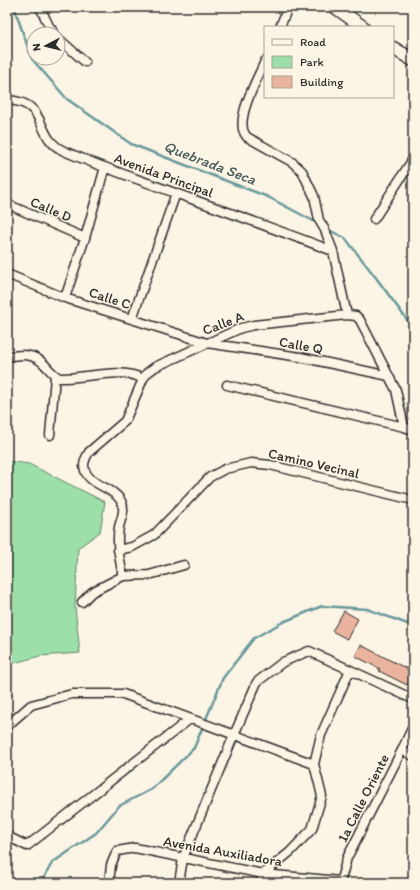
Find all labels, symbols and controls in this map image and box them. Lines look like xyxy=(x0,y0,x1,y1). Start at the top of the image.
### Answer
north arrow xyxy=(26,26,66,66)
legend xyxy=(264,26,394,98)
text: Road xyxy=(300,35,326,49)
text: N xyxy=(30,43,43,52)
text: Park xyxy=(300,55,324,69)
text: Building xyxy=(300,75,344,89)
water label: Quebrada Seca xyxy=(161,137,259,189)
street label: Avenida Principal xyxy=(112,150,216,201)
street label: Calle D xyxy=(28,193,74,226)
street label: Calle C xyxy=(87,284,133,313)
street label: Calle A xyxy=(200,308,246,339)
street label: Calle Q xyxy=(278,333,324,358)
street label: Camino Vecinal xyxy=(267,445,361,482)
street label: 1a Calle Oriente xyxy=(334,751,393,845)
street label: Avenida Auxiliadora xyxy=(162,833,284,870)

